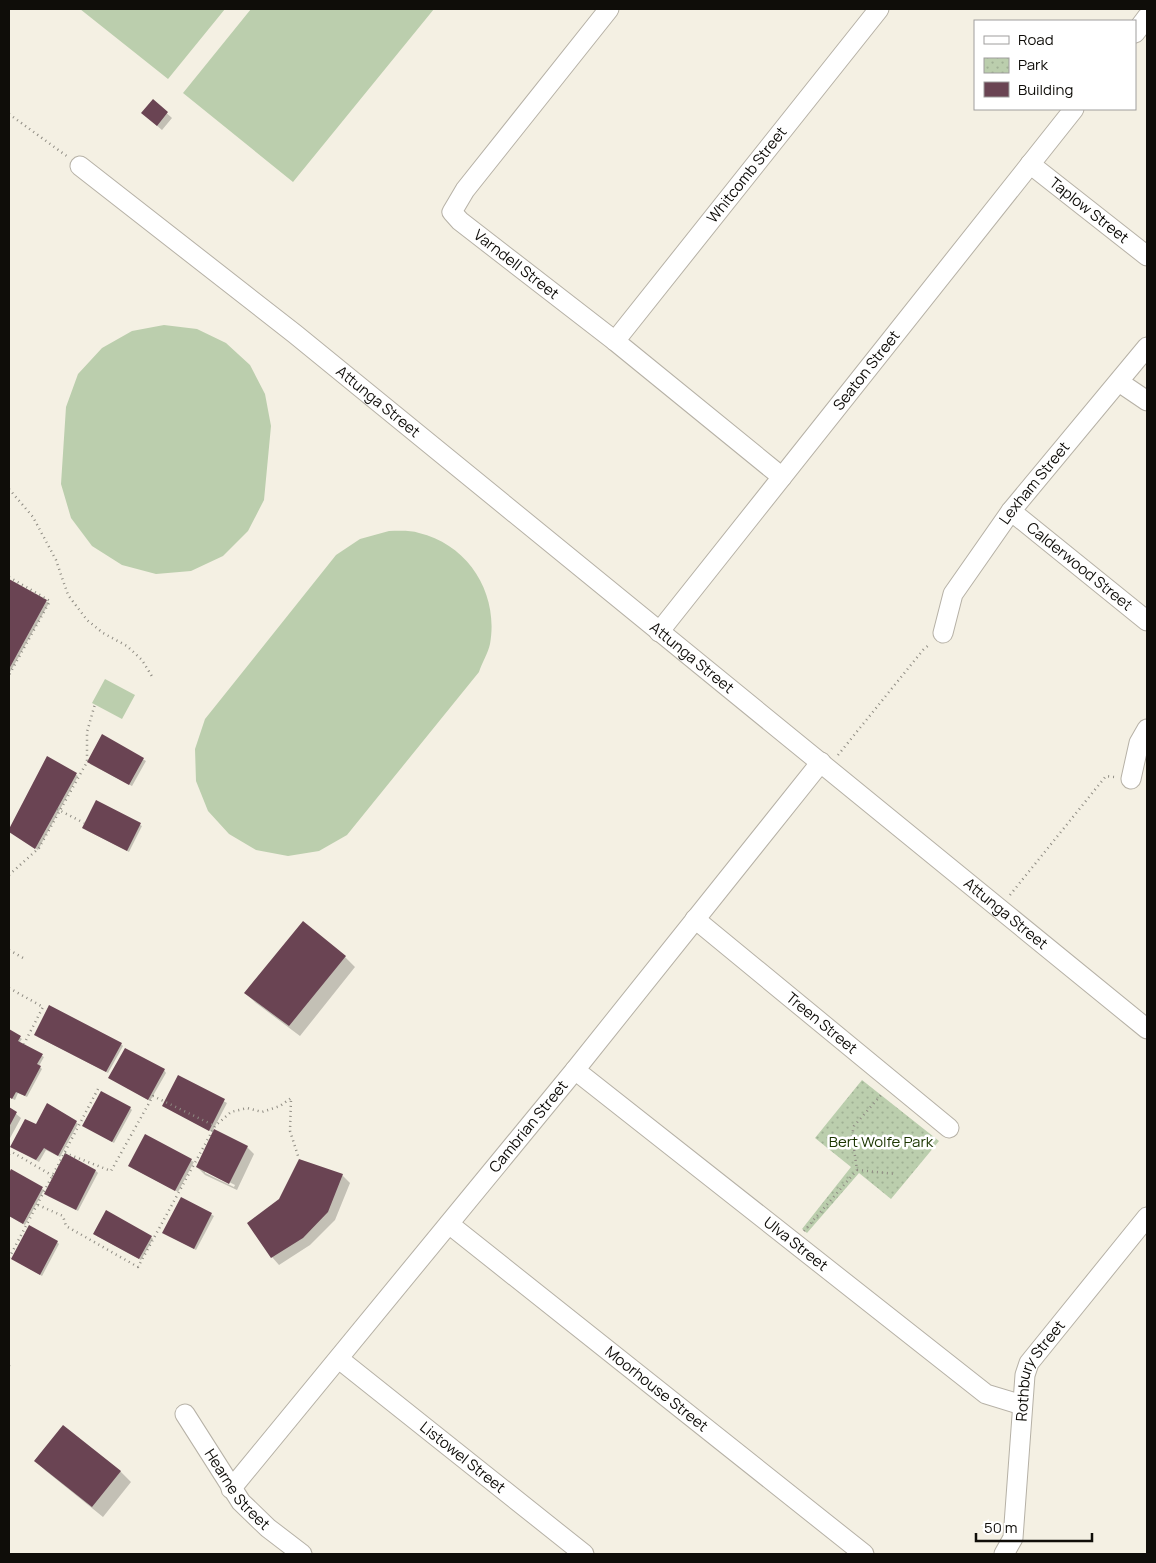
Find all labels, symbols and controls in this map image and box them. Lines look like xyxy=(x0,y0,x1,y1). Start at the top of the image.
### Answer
legend xyxy=(974,20,1136,110)
text: Road xyxy=(1018,29,1054,50)
text: Park xyxy=(1018,54,1048,75)
text: Building xyxy=(1018,79,1073,100)
street label: Whitcomb Street xyxy=(702,122,791,227)
street label: Taplow Street xyxy=(1045,172,1133,248)
street label: Varndell Street xyxy=(469,224,564,304)
street label: Seaton Street xyxy=(828,326,905,415)
street label: Attunga Street xyxy=(332,361,425,442)
street label: Lexham Street xyxy=(994,437,1074,528)
street label: Calderwood Street xyxy=(1022,517,1137,615)
street label: Attunga Street xyxy=(646,617,739,698)
street label: Attunga Street xyxy=(960,873,1052,954)
street label: Treen Street xyxy=(782,987,862,1059)
street label: Cambrian Street xyxy=(484,1075,573,1177)
park label: Bert Wolfe Park xyxy=(829,1131,934,1152)
street label: Ulva Street xyxy=(759,1212,833,1276)
street label: Rothbury Street xyxy=(1011,1315,1070,1422)
street label: Moorhouse Street xyxy=(601,1341,713,1436)
street label: Listowel Street xyxy=(416,1416,510,1498)
street label: Hearne Street xyxy=(200,1445,275,1534)
scale bar xyxy=(976,1510,1092,1542)
text: 50 m xyxy=(984,1517,1018,1538)

